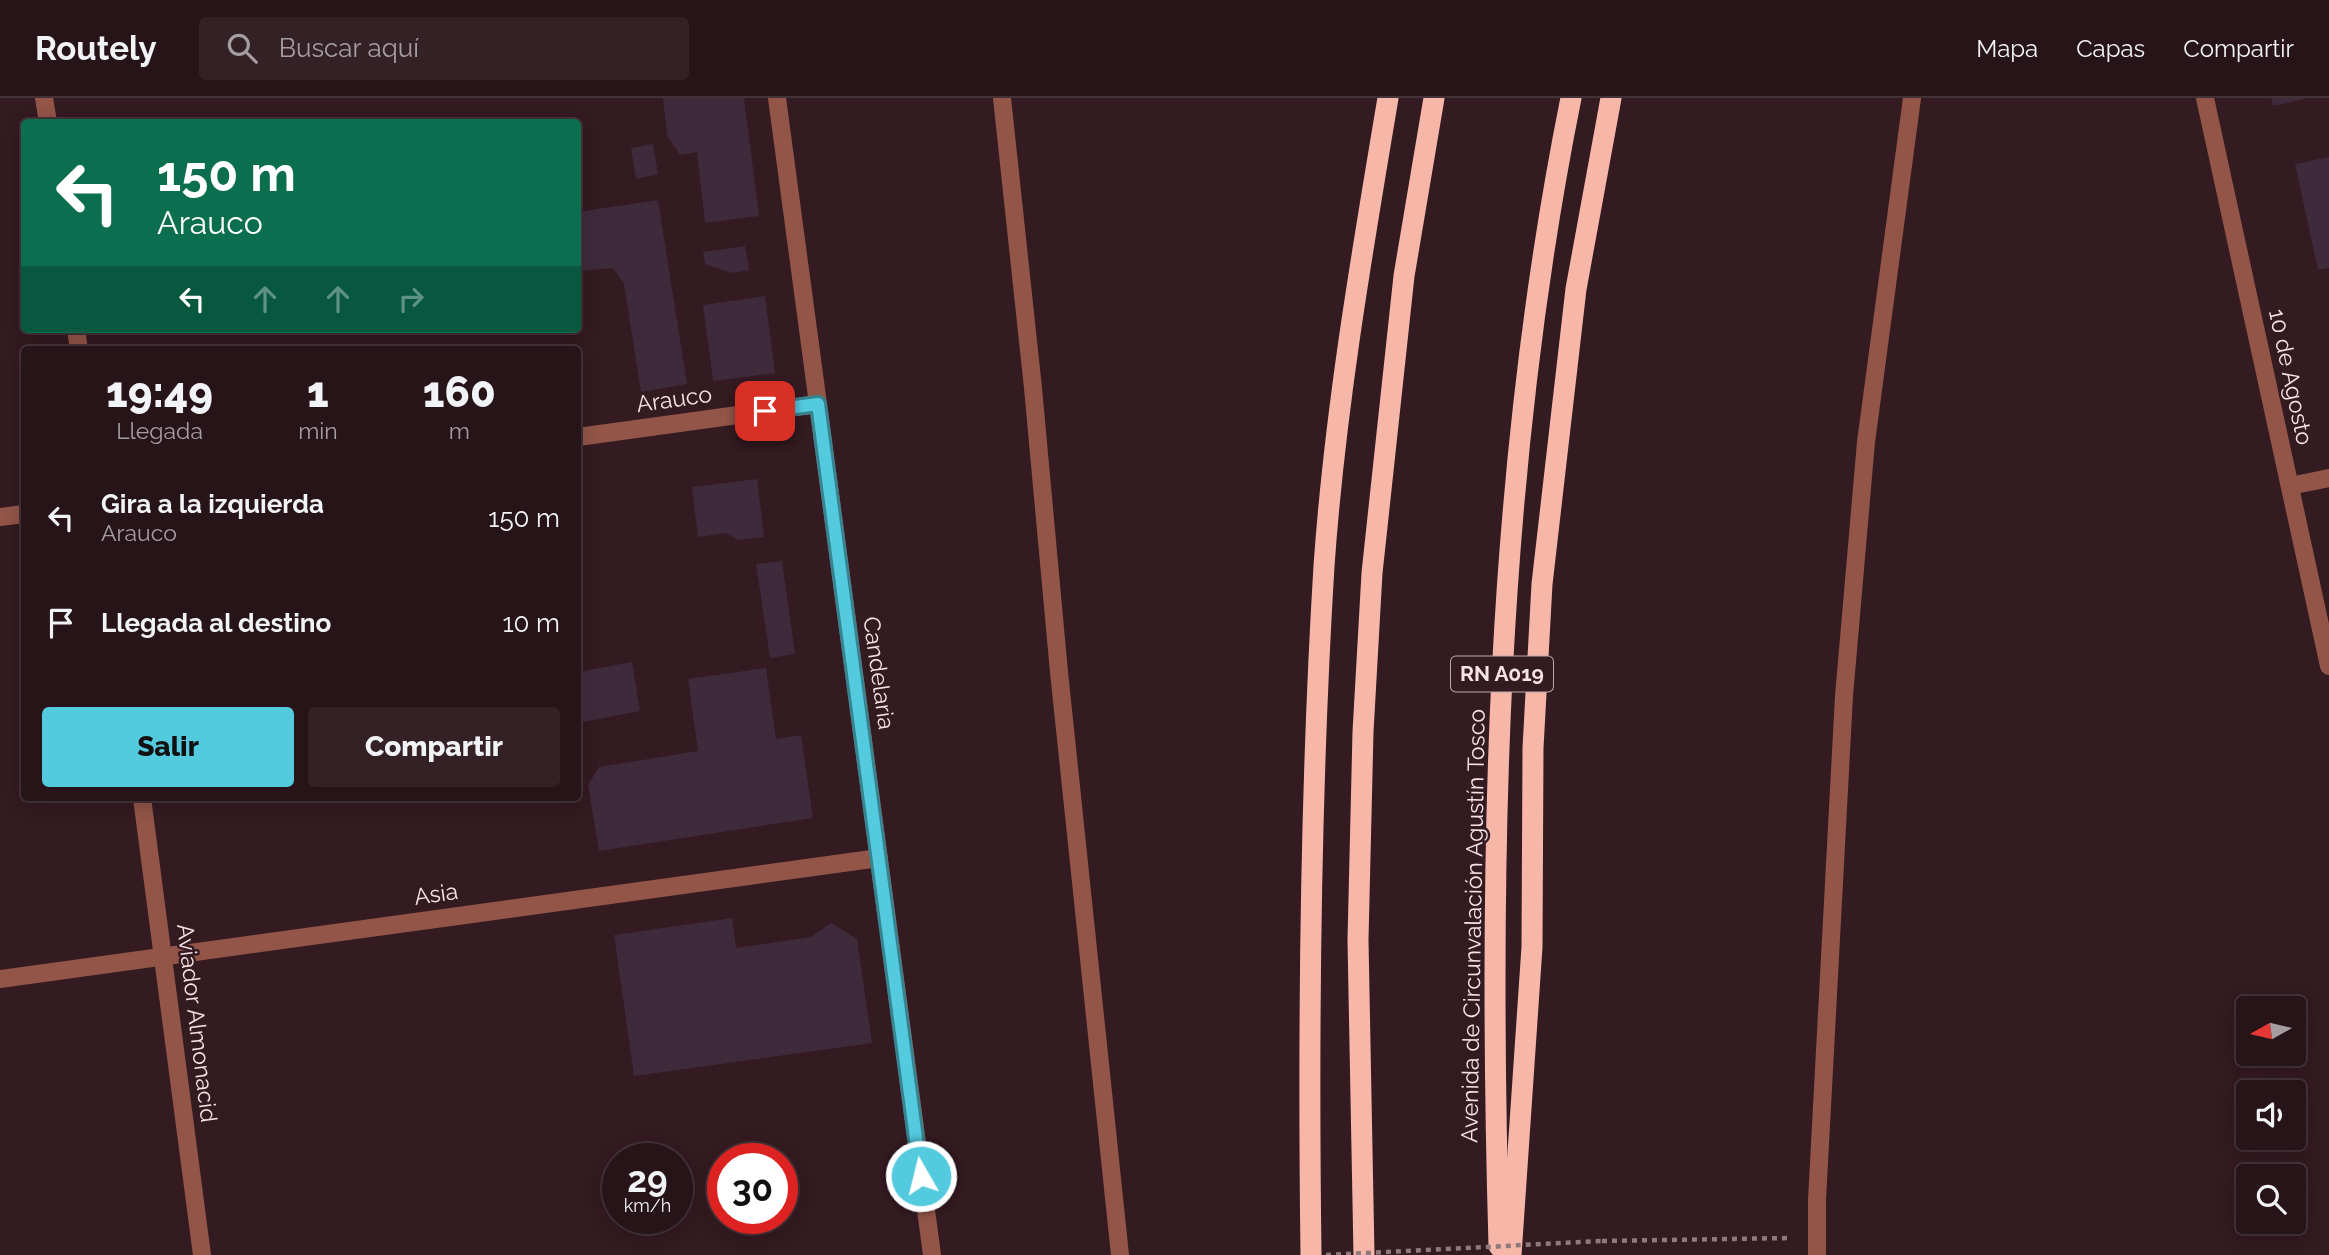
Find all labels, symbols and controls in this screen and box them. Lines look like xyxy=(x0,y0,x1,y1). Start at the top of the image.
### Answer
search box xyxy=(199,17,689,80)
text: Routely xyxy=(35,29,157,68)
icon: search xyxy=(223,29,261,67)
text: Buscar aquí xyxy=(279,33,419,63)
text: Mapa xyxy=(1976,34,2038,63)
text: Capas xyxy=(2076,34,2145,63)
text: Compartir xyxy=(2183,34,2294,63)
text: 150 m xyxy=(157,145,296,202)
icon: left xyxy=(42,147,133,238)
text: Arauco xyxy=(157,204,263,241)
icon: left xyxy=(173,280,211,318)
icon: ahead xyxy=(246,280,284,318)
icon: ahead xyxy=(319,280,357,318)
icon: right xyxy=(392,280,430,318)
street label: 10 de Agosto xyxy=(2264,307,2319,447)
text: 19:49 xyxy=(106,368,213,417)
text: 1 xyxy=(307,368,329,417)
text: 160 xyxy=(423,368,496,417)
street label: Arauco xyxy=(634,380,713,417)
pin xyxy=(735,381,795,441)
icon: arrive xyxy=(746,392,784,430)
text: Llegada xyxy=(116,417,203,444)
text: min xyxy=(298,417,338,444)
text: m xyxy=(449,417,470,444)
text: Gira a la izquierda xyxy=(101,489,324,519)
icon: left xyxy=(42,499,80,537)
text: 150 m xyxy=(488,503,560,533)
text: Arauco xyxy=(101,519,177,546)
icon: arrive xyxy=(42,604,80,642)
text: Llegada al destino xyxy=(101,608,331,638)
text: 10 m xyxy=(502,608,560,638)
street label: Candelaria xyxy=(858,615,901,731)
road number: RN A019 xyxy=(1451,656,1553,692)
button: Salir xyxy=(42,707,294,787)
button: Compartir xyxy=(308,707,560,787)
street label: Avenida de Circunvalación Agustín Tosco xyxy=(1455,709,1490,1143)
street label: Asia xyxy=(412,877,460,910)
street label: Aviador Almonacid xyxy=(172,922,223,1124)
north arrow xyxy=(2236,996,2306,1066)
map controls xyxy=(2236,996,2306,1234)
button: sound xyxy=(2236,1080,2306,1150)
position arrow xyxy=(884,1139,958,1213)
speed limit sign: 30 xyxy=(707,1143,798,1234)
text: 29 xyxy=(627,1159,668,1200)
button: search xyxy=(2236,1164,2306,1234)
text: km/h xyxy=(624,1195,671,1216)

